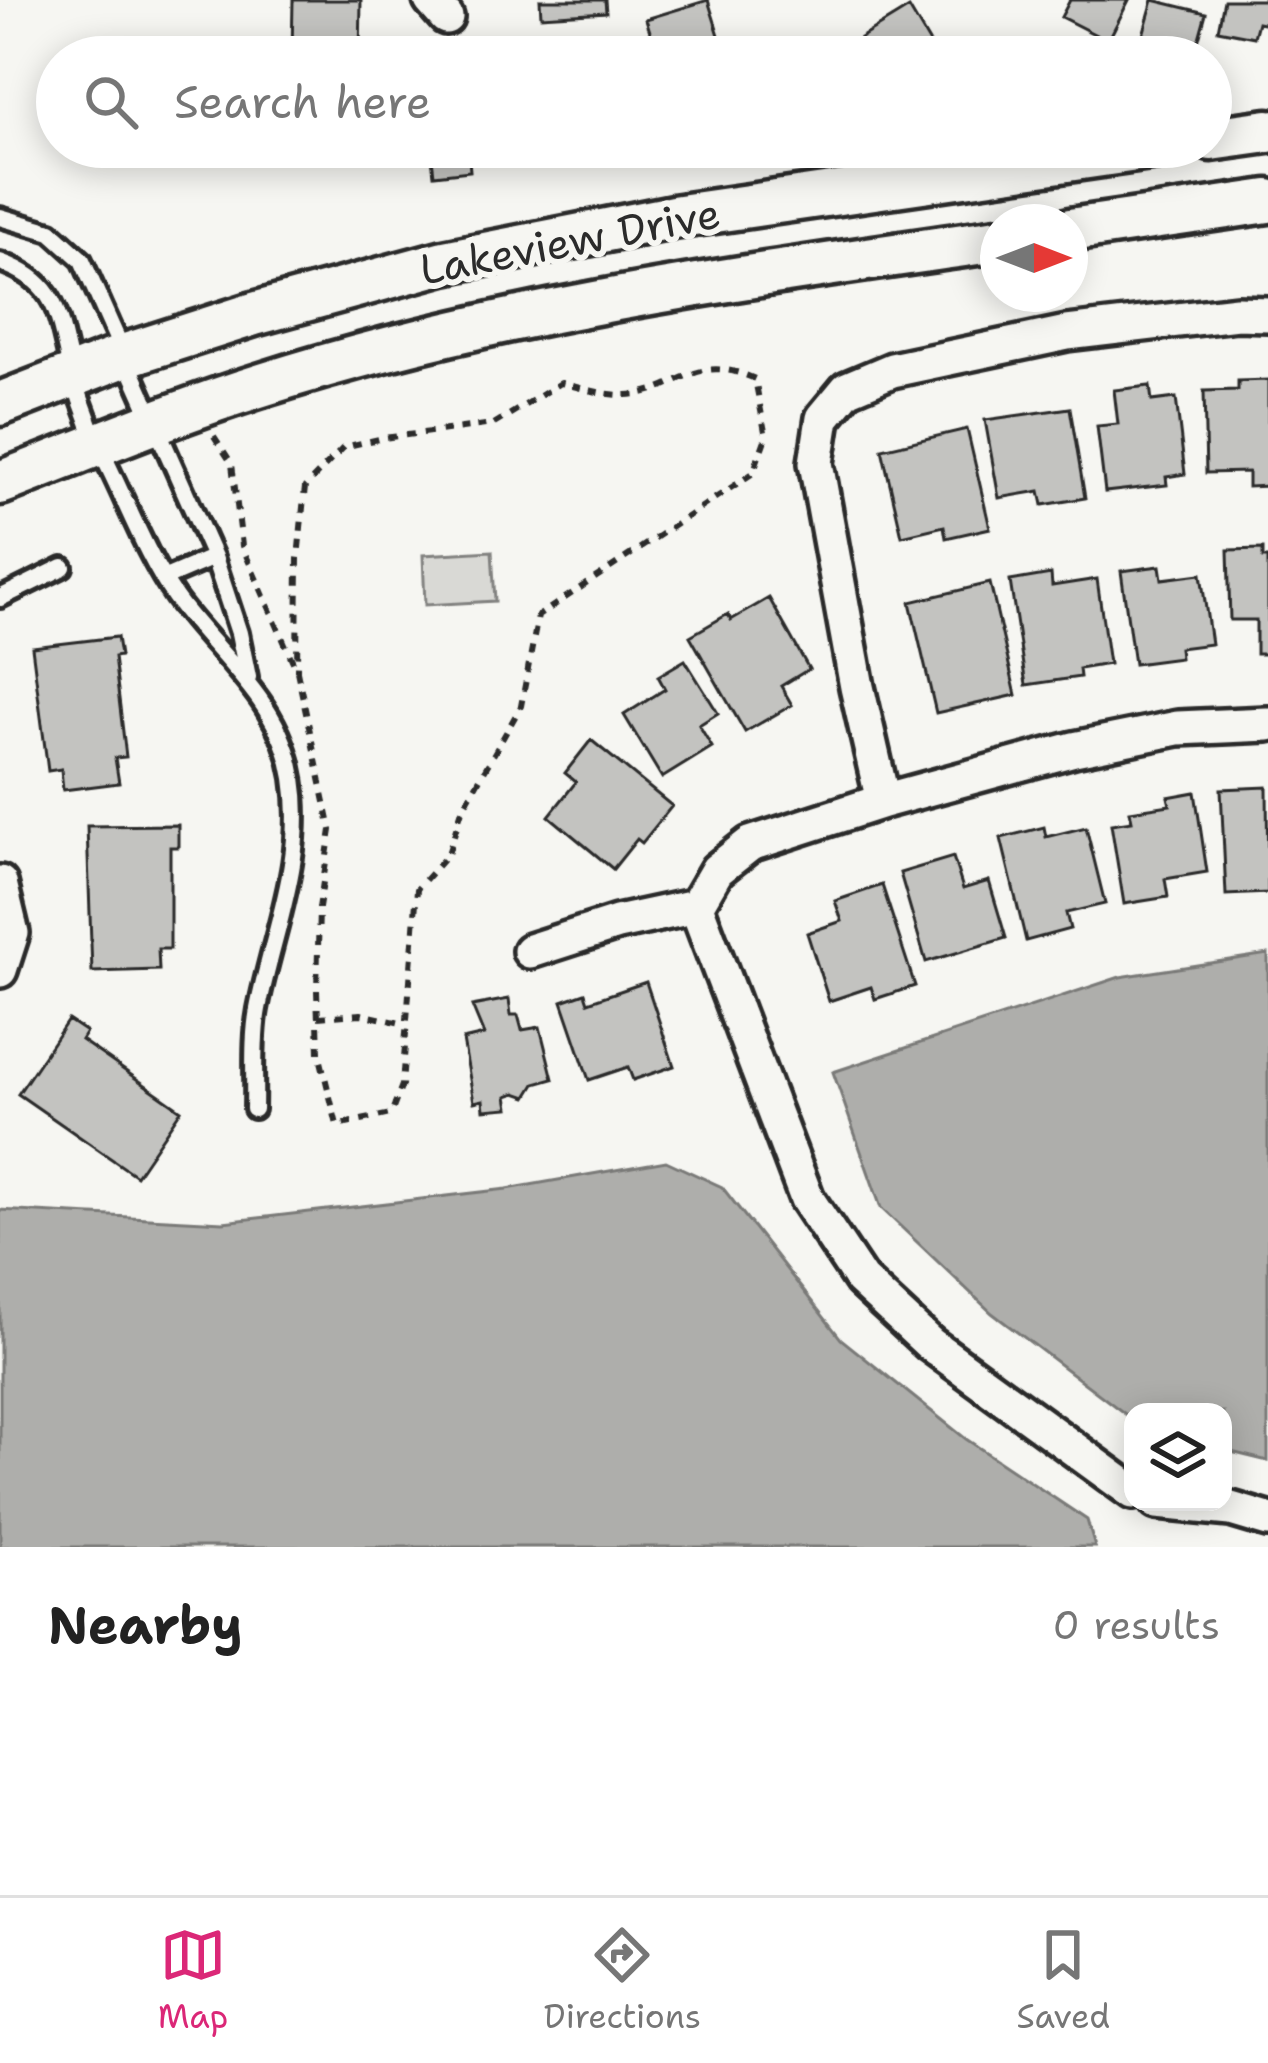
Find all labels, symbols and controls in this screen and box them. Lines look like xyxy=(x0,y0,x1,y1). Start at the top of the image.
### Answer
search box xyxy=(36,36,1232,168)
icon: search xyxy=(78,69,144,135)
text: Search here xyxy=(174,72,431,132)
street label: Lakeview Drive xyxy=(415,184,725,298)
north arrow xyxy=(980,204,1088,312)
map controls xyxy=(1124,1403,1232,1511)
button: layers xyxy=(1124,1403,1232,1511)
text: Nearby xyxy=(48,1591,243,1659)
text: 0 results xyxy=(1053,1599,1220,1651)
tab: Map xyxy=(158,1922,228,2039)
tab: Directions xyxy=(544,1922,701,2039)
tab: Saved xyxy=(1017,1922,1110,2039)

